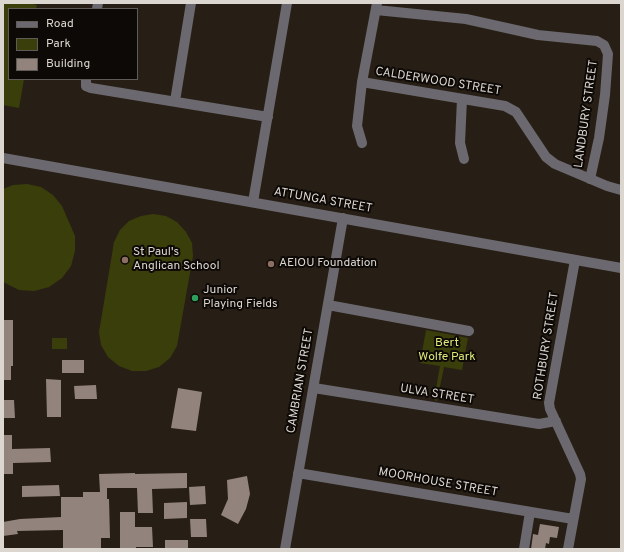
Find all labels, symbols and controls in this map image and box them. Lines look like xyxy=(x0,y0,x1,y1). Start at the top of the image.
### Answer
legend xyxy=(8,8,138,80)
text: Road xyxy=(46,16,74,32)
text: Park xyxy=(46,36,71,52)
text: Building xyxy=(46,56,90,72)
street label: LANDBURY STREET xyxy=(572,59,602,169)
street label: CALDERWOOD STREET xyxy=(374,65,502,99)
street label: ATTUNGA STREET xyxy=(273,185,373,217)
place label: St Paul's Anglican School xyxy=(133,246,220,274)
marker: St Paul's Anglican School xyxy=(120,255,130,265)
place label: AEIOU Foundation xyxy=(279,257,377,271)
marker: AEIOU Foundation xyxy=(266,259,276,269)
place label: Junior Playing Fields xyxy=(203,284,278,312)
street label: ROTHBURY STREET xyxy=(531,291,563,401)
marker: Junior Playing Fields xyxy=(190,293,200,303)
street label: CAMBRIAN STREET xyxy=(285,327,317,435)
park label: Bert Wolfe Park xyxy=(418,337,476,365)
street label: ULVA STREET xyxy=(399,382,475,408)
street label: MOORHOUSE STREET xyxy=(377,465,499,501)

